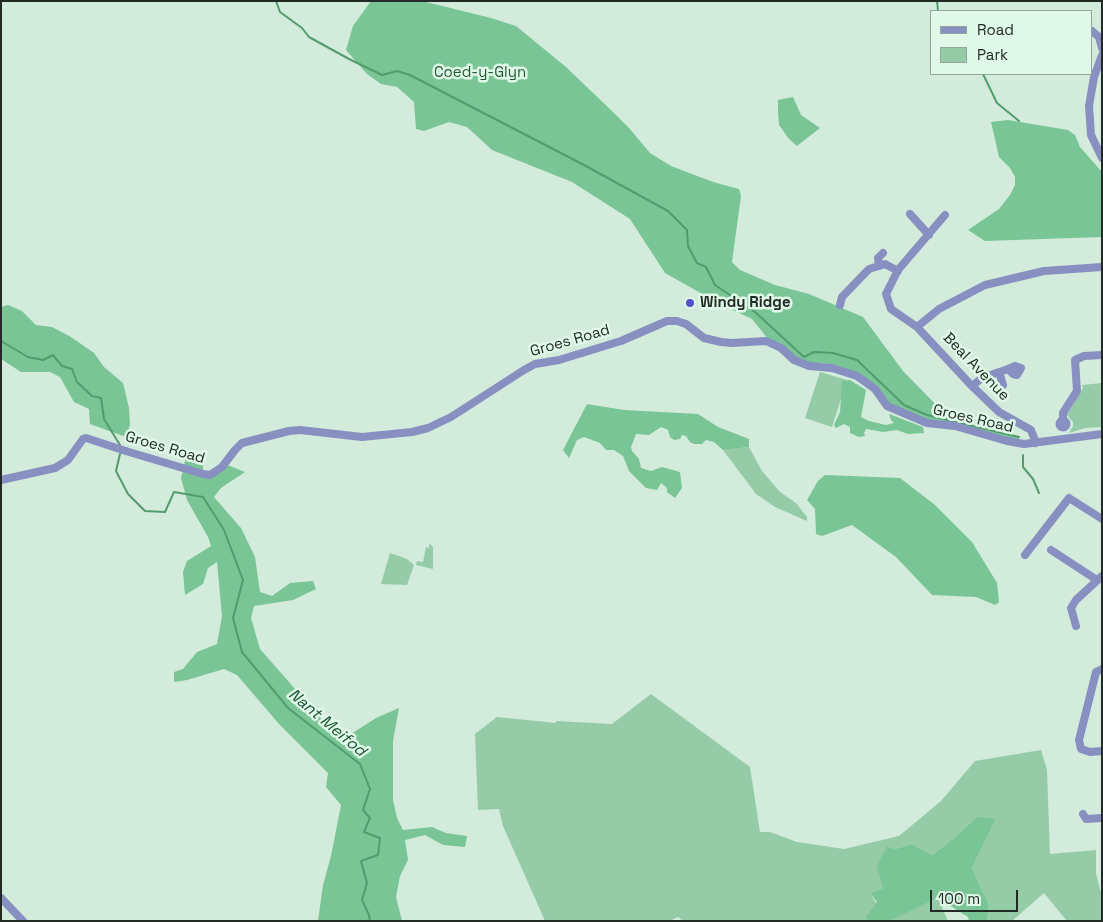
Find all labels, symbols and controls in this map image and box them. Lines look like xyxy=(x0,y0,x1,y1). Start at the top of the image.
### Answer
legend xyxy=(930,10,1093,75)
text: Road xyxy=(977,20,1014,39)
text: Park xyxy=(977,45,1008,64)
park label: Coed-y-Glyn xyxy=(434,64,526,82)
place label: Windy Ridge xyxy=(700,294,791,312)
marker: Windy Ridge xyxy=(684,297,696,309)
street label: Groes Road xyxy=(528,321,612,361)
street label: Beal Avenue xyxy=(939,329,1013,405)
street label: Groes Road xyxy=(931,401,1015,437)
street label: Groes Road xyxy=(123,428,207,468)
water label: Nant Meifod xyxy=(284,685,370,761)
scale bar xyxy=(933,880,1020,912)
text: 100 m xyxy=(938,889,980,908)

